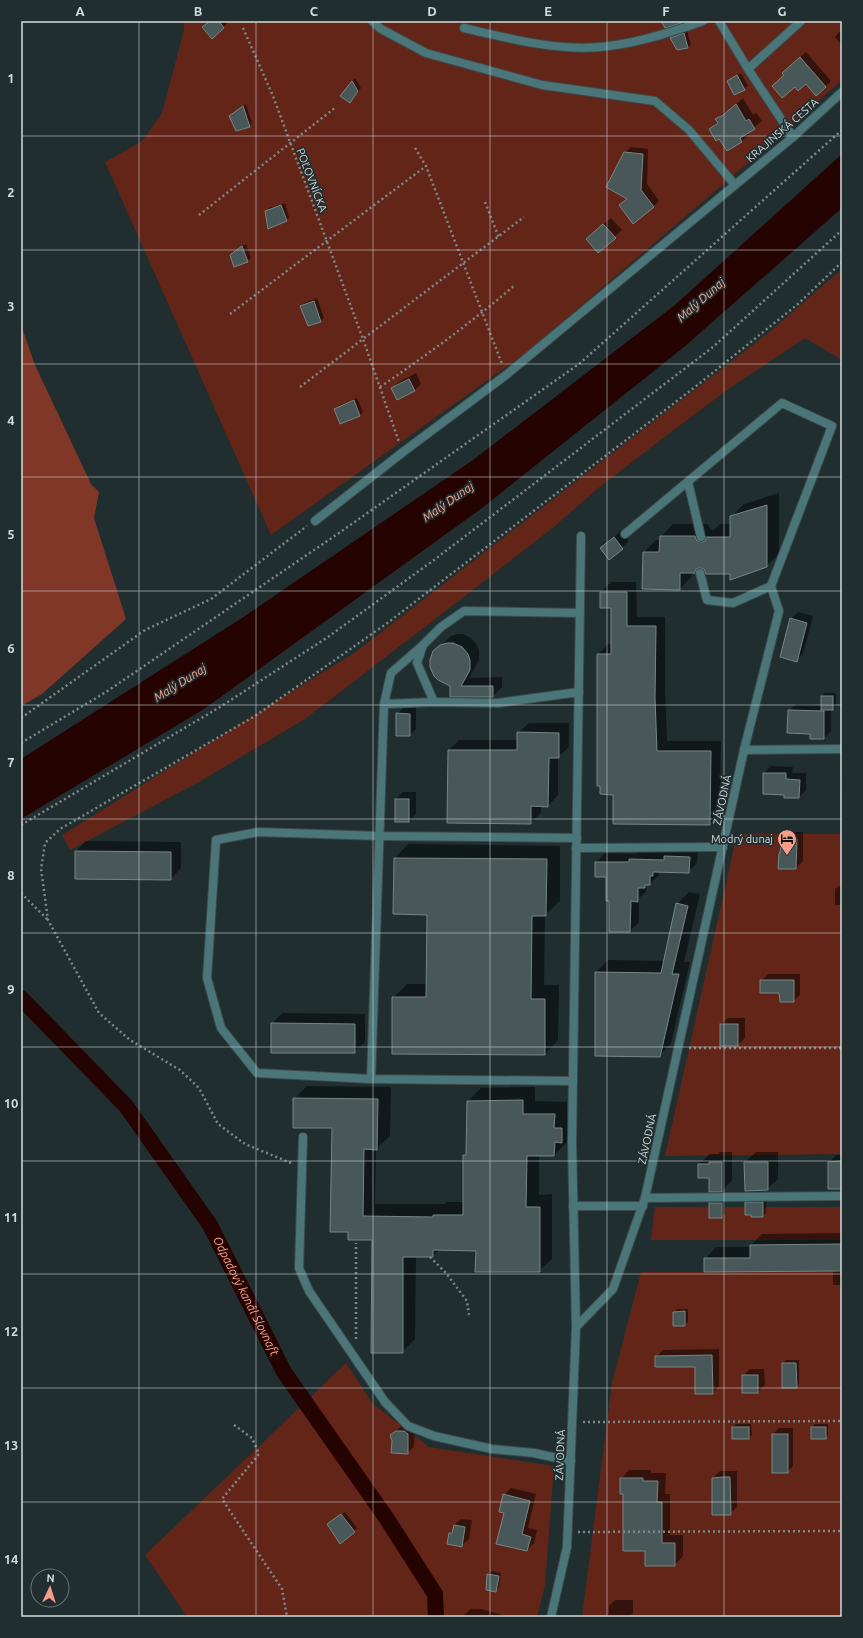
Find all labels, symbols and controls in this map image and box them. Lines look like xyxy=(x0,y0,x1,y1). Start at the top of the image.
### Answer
text: A xyxy=(75,4,85,18)
text: B xyxy=(194,4,203,18)
text: C xyxy=(310,4,319,18)
text: D xyxy=(427,4,437,18)
text: E xyxy=(544,4,552,18)
text: F xyxy=(662,4,670,18)
text: G xyxy=(778,4,787,18)
text: 1 xyxy=(7,71,15,85)
street label: KRAJINSKÁ CESTA xyxy=(743,94,821,164)
street label: POĽOVNÍCKA xyxy=(294,146,331,214)
text: 2 xyxy=(7,185,15,199)
water label: Malý Dunaj xyxy=(674,275,728,324)
text: 3 xyxy=(7,299,15,313)
text: 4 xyxy=(7,413,15,427)
water label: Malý Dunaj xyxy=(420,479,477,524)
text: 5 xyxy=(7,527,15,541)
text: 6 xyxy=(7,641,15,655)
water label: Malý Dunaj xyxy=(151,661,209,704)
text: 7 xyxy=(7,755,15,769)
street label: ZÁVODNÁ xyxy=(710,773,733,826)
hotel icon: Modrý dunaj xyxy=(776,828,798,856)
place label: Modrý dunaj xyxy=(711,833,773,845)
text: 8 xyxy=(7,868,15,882)
text: 9 xyxy=(7,982,15,996)
text: 10 xyxy=(4,1096,18,1110)
street label: ZÁVODNÁ xyxy=(635,1112,658,1165)
text: 11 xyxy=(4,1210,18,1224)
water label: Odpadový kanál Slovnaft xyxy=(211,1234,282,1358)
text: 12 xyxy=(4,1324,18,1338)
street label: ZÁVODNÁ xyxy=(552,1428,567,1481)
text: 13 xyxy=(4,1438,18,1452)
text: 14 xyxy=(4,1552,18,1566)
north arrow xyxy=(30,1568,70,1608)
text: N xyxy=(46,1572,55,1584)

